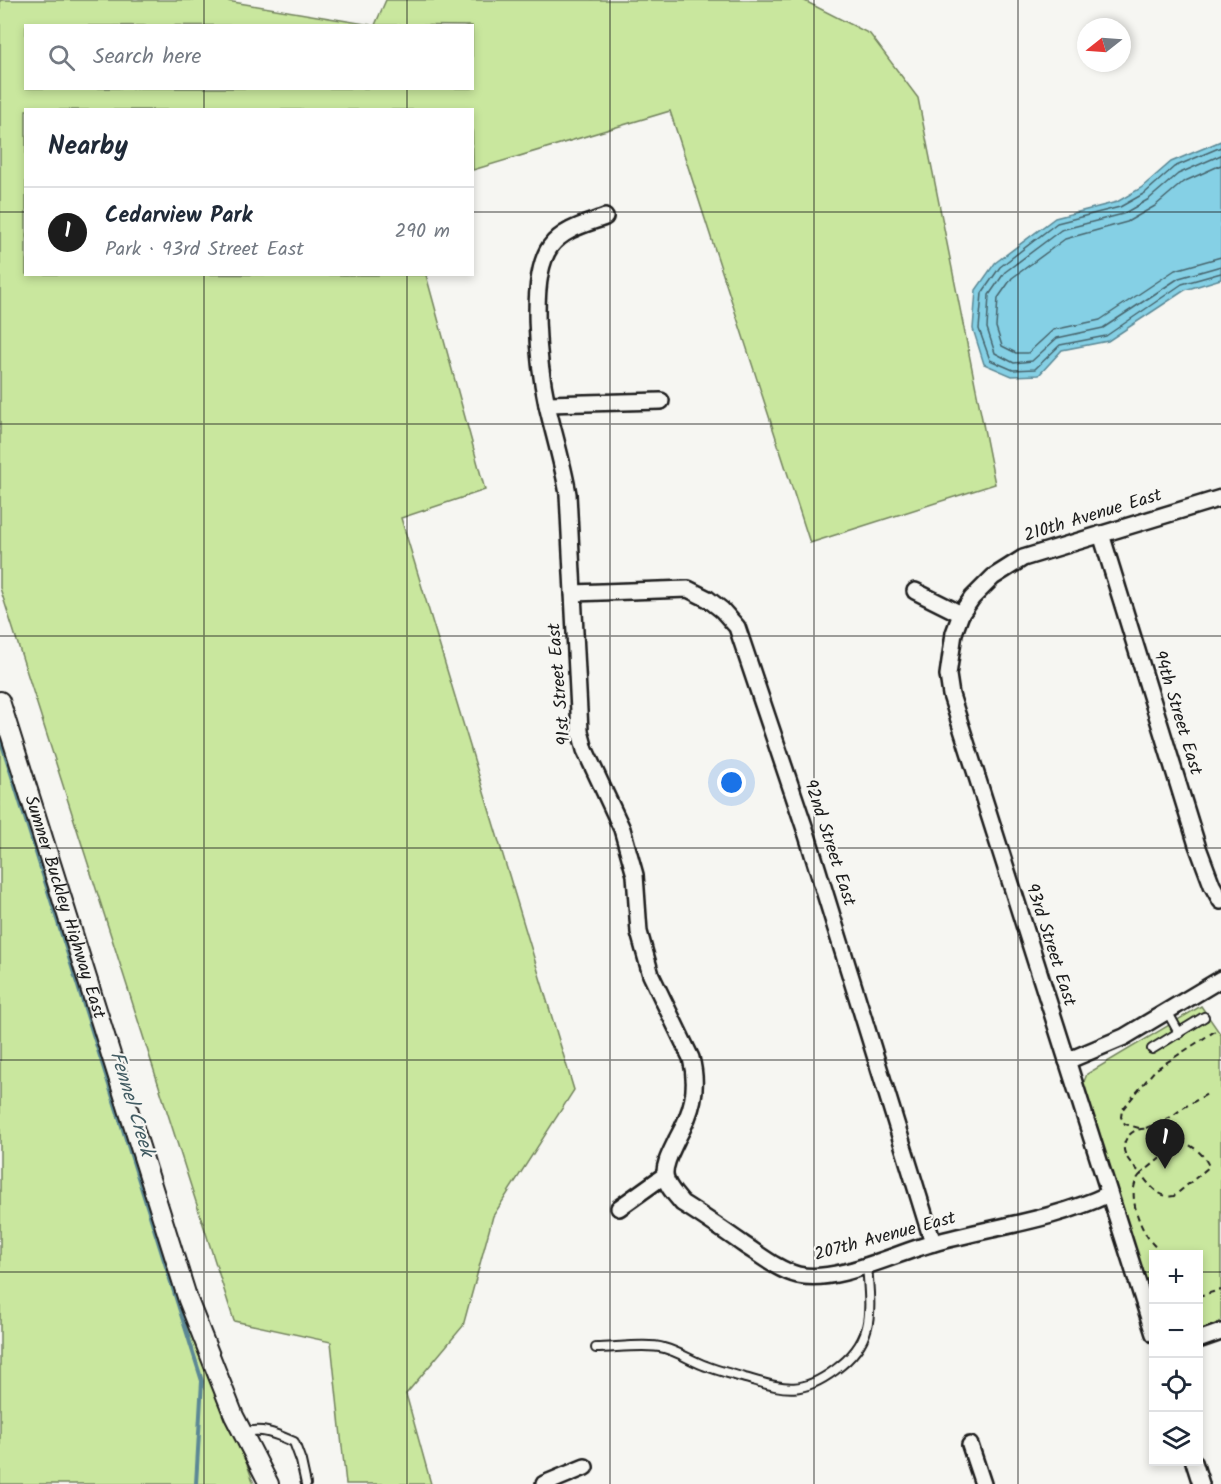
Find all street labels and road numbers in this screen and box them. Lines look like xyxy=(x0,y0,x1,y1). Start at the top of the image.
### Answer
street label: 210th Avenue East xyxy=(1020,481,1166,551)
street label: 91st Street East xyxy=(540,621,580,746)
street label: 94th Street East xyxy=(1144,647,1210,780)
street label: 92nd Street East xyxy=(795,776,863,911)
street label: Sumner Buckley Highway East xyxy=(16,792,114,1023)
street label: 93rd Street East xyxy=(1016,880,1084,1011)
street label: 207th Avenue East xyxy=(811,1204,960,1270)

